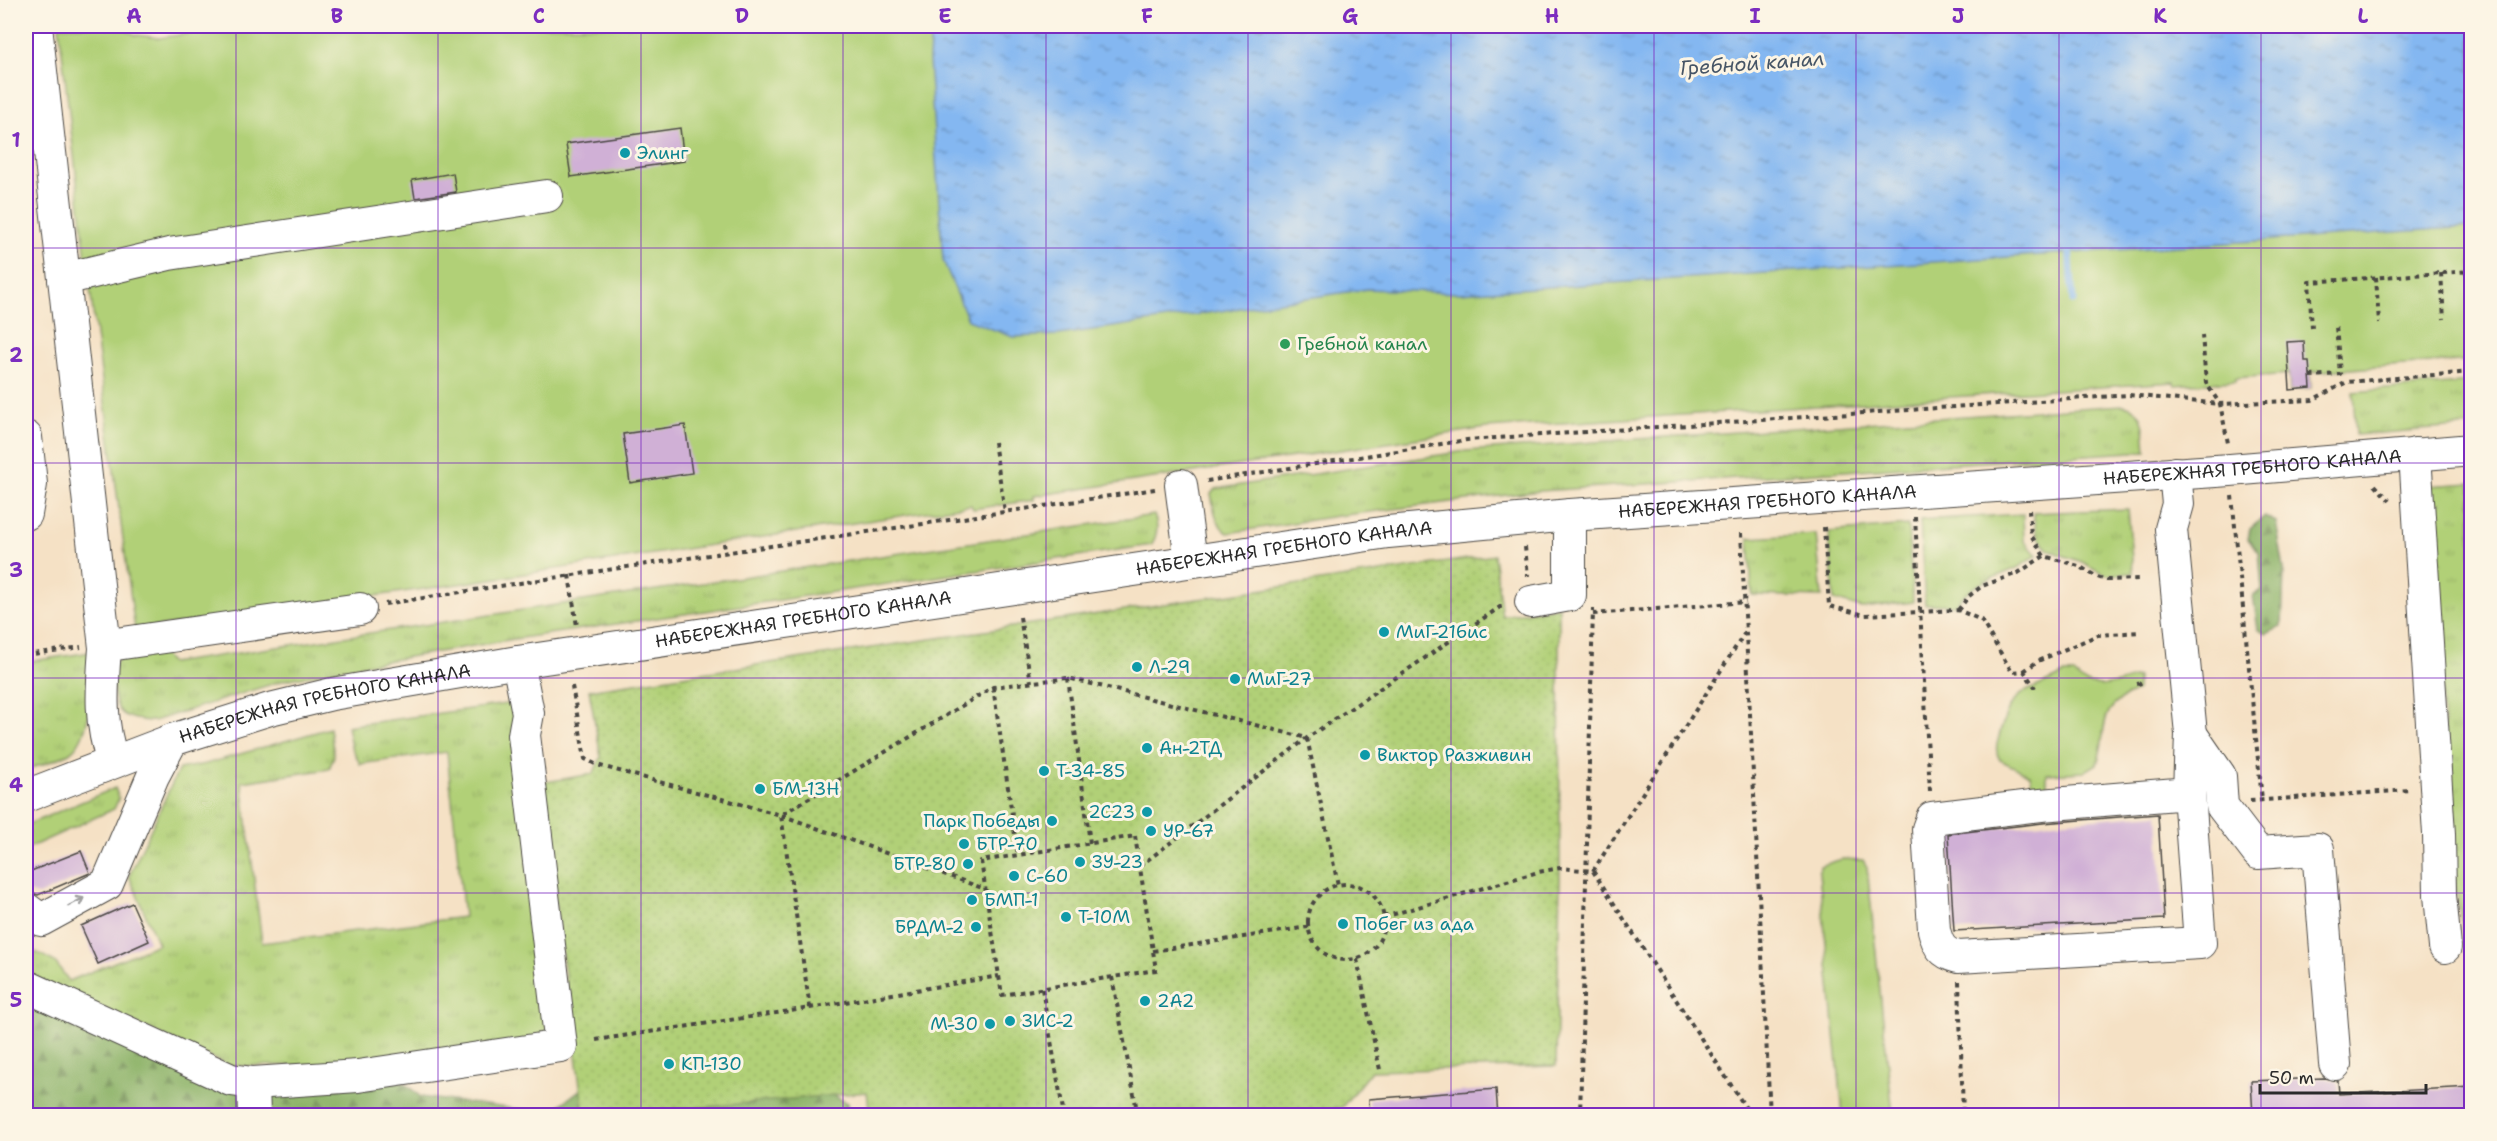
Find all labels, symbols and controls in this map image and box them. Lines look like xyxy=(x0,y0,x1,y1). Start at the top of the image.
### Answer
text: A xyxy=(126,3,142,29)
text: B xyxy=(331,3,343,29)
text: C xyxy=(533,3,545,29)
text: D xyxy=(735,3,749,29)
text: E xyxy=(938,3,952,29)
text: F xyxy=(1141,3,1153,29)
text: G xyxy=(1342,3,1358,29)
text: H xyxy=(1545,3,1559,29)
text: I xyxy=(1749,3,1761,29)
text: J xyxy=(1952,3,1965,29)
text: K xyxy=(2153,3,2167,29)
text: L xyxy=(2358,3,2369,29)
water label: Гребной канал xyxy=(1679,45,1825,81)
text: 1 xyxy=(11,127,21,153)
place label: Элинг xyxy=(637,141,688,165)
marker: Элинг xyxy=(618,146,632,160)
place label: Гребной канал xyxy=(1297,332,1427,356)
marker: Гребной канал xyxy=(1278,337,1292,351)
text: 2 xyxy=(9,342,23,368)
street label: НАБЕРЕЖНАЯ ГРЕБНОГО КАНАЛА xyxy=(2102,444,2402,491)
street label: НАБЕРЕЖНАЯ ГРЕБНОГО КАНАЛА xyxy=(1617,479,1918,524)
street label: НАБЕРЕЖНАЯ ГРЕБНОГО КАНАЛА xyxy=(1134,516,1433,582)
text: 3 xyxy=(9,557,23,583)
street label: НАБЕРЕЖНАЯ ГРЕБНОГО КАНАЛА xyxy=(653,585,953,653)
place label: МиГ-21бис xyxy=(1396,620,1488,644)
marker: МиГ-21бис xyxy=(1377,625,1391,639)
place label: Л-29 xyxy=(1149,655,1190,679)
street label: НАБЕРЕЖНАЯ ГРЕБНОГО КАНАЛА xyxy=(176,658,473,749)
marker: Л-29 xyxy=(1130,660,1144,674)
place label: МиГ-27 xyxy=(1247,667,1312,691)
marker: МиГ-27 xyxy=(1228,672,1242,686)
place label: Ан-2ТД xyxy=(1159,736,1223,760)
marker: Ан-2ТД xyxy=(1140,741,1154,755)
place label: Виктор Разживин xyxy=(1377,743,1531,767)
marker: Виктор Разживин xyxy=(1358,748,1372,762)
place label: T-34-85 xyxy=(1056,759,1125,783)
marker: T-34-85 xyxy=(1037,764,1051,778)
text: 4 xyxy=(9,772,23,798)
place label: БМ-13Н xyxy=(772,777,840,801)
marker: БМ-13Н xyxy=(753,782,767,796)
place label: 2С23 xyxy=(1088,800,1135,824)
marker: 2С23 xyxy=(1140,805,1154,819)
place label: Парк Победы xyxy=(924,809,1040,833)
marker: Парк Победы xyxy=(1045,814,1059,828)
place label: УР-67 xyxy=(1163,819,1214,843)
marker: УР-67 xyxy=(1144,824,1158,838)
place label: БТР-70 xyxy=(976,832,1038,856)
marker: БТР-70 xyxy=(957,837,971,851)
place label: ЗУ-23 xyxy=(1092,850,1143,874)
place label: БТР-80 xyxy=(893,852,956,876)
marker: ЗУ-23 xyxy=(1073,855,1087,869)
marker: БТР-80 xyxy=(961,857,975,871)
place label: С-60 xyxy=(1026,864,1068,888)
marker: С-60 xyxy=(1007,869,1021,883)
place label: БМП-1 xyxy=(984,888,1039,912)
marker: БМП-1 xyxy=(965,893,979,907)
one-way arrow xyxy=(67,896,84,908)
place label: Т-10М xyxy=(1078,905,1130,929)
marker: Т-10М xyxy=(1059,910,1073,924)
place label: Побег из ада xyxy=(1355,912,1474,936)
place label: БРДМ-2 xyxy=(894,915,964,939)
marker: Побег из ада xyxy=(1336,917,1350,931)
marker: БРДМ-2 xyxy=(969,920,983,934)
text: 5 xyxy=(10,987,22,1013)
place label: 2А2 xyxy=(1157,989,1194,1013)
marker: 2А2 xyxy=(1138,994,1152,1008)
place label: ЗИС-2 xyxy=(1022,1009,1074,1033)
place label: М-30 xyxy=(930,1012,978,1036)
marker: ЗИС-2 xyxy=(1003,1014,1017,1028)
marker: М-30 xyxy=(983,1017,997,1031)
place label: КП-130 xyxy=(681,1052,742,1076)
marker: КП-130 xyxy=(662,1057,676,1071)
scale bar xyxy=(2260,1057,2426,1095)
text: 50 m xyxy=(2269,1066,2314,1090)

